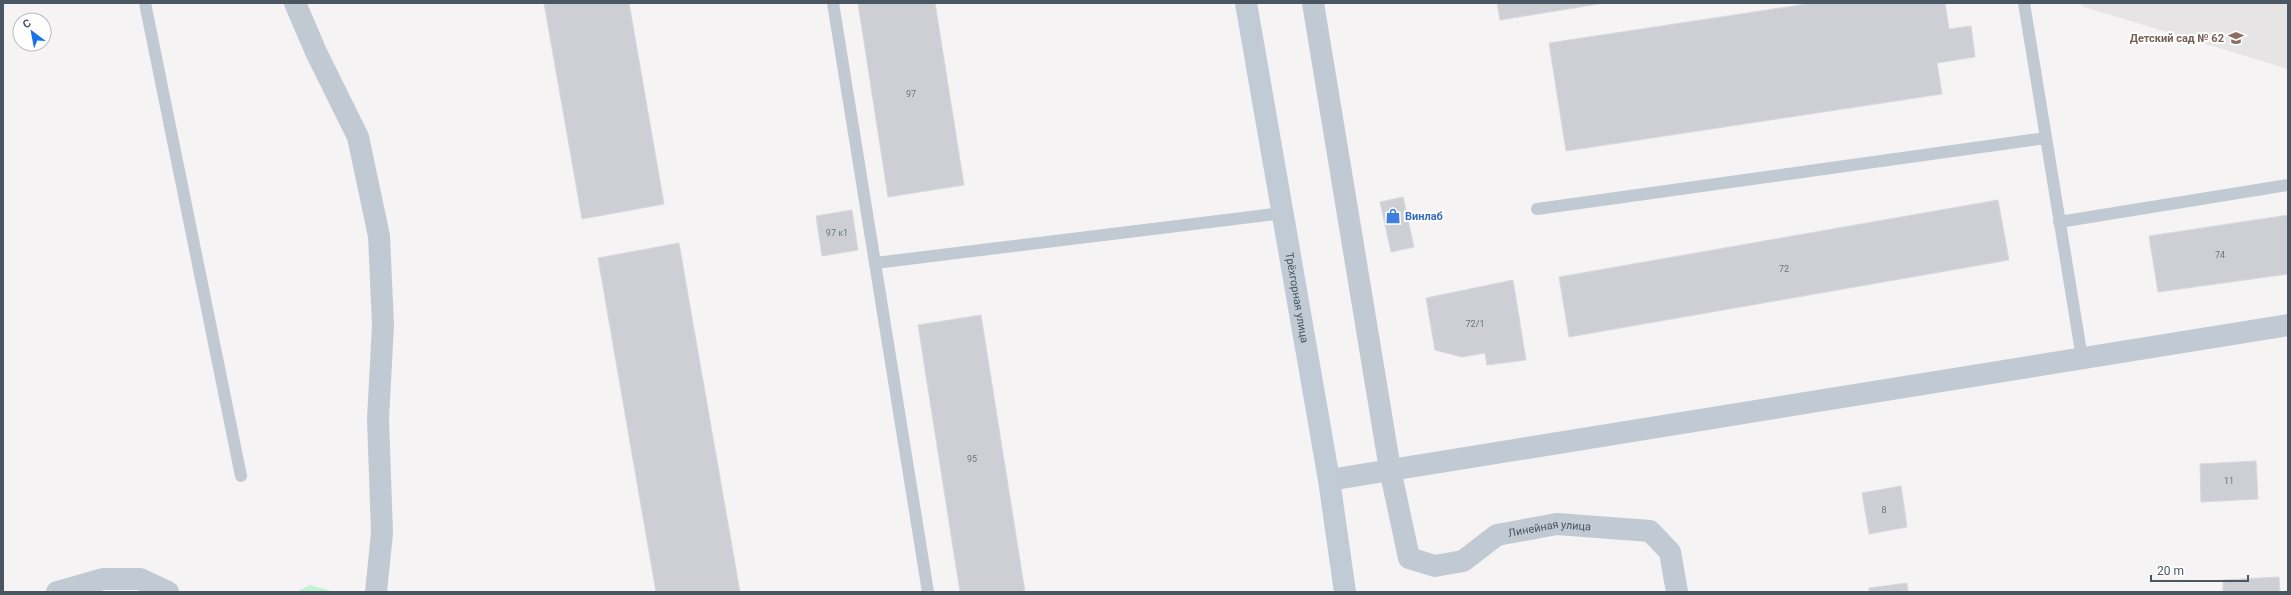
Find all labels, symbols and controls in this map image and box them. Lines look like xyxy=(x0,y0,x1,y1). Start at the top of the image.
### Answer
north arrow xyxy=(12,12,52,52)
text: С xyxy=(20,17,33,31)
school or university icon: Детский сад № 62 xyxy=(2227,29,2245,47)
place label: Детский сад № 62 xyxy=(2130,32,2224,45)
house number: 97 xyxy=(906,89,916,99)
shop icon: Винлаб xyxy=(1384,207,1402,225)
place label: Винлаб xyxy=(1405,210,1443,223)
house number: 97 к1 xyxy=(826,228,848,238)
house number: 74 xyxy=(2215,250,2225,260)
street label: Трёхгорная улица xyxy=(1282,251,1311,344)
house number: 72 xyxy=(1779,264,1789,274)
house number: 72/1 xyxy=(1466,319,1484,329)
house number: 95 xyxy=(967,454,977,464)
house number: 11 xyxy=(2224,476,2234,486)
house number: 8 xyxy=(1881,505,1887,515)
street label: Линейная улица xyxy=(1507,518,1592,540)
scale bar xyxy=(2151,557,2248,583)
text: 20 m xyxy=(2157,564,2184,578)

